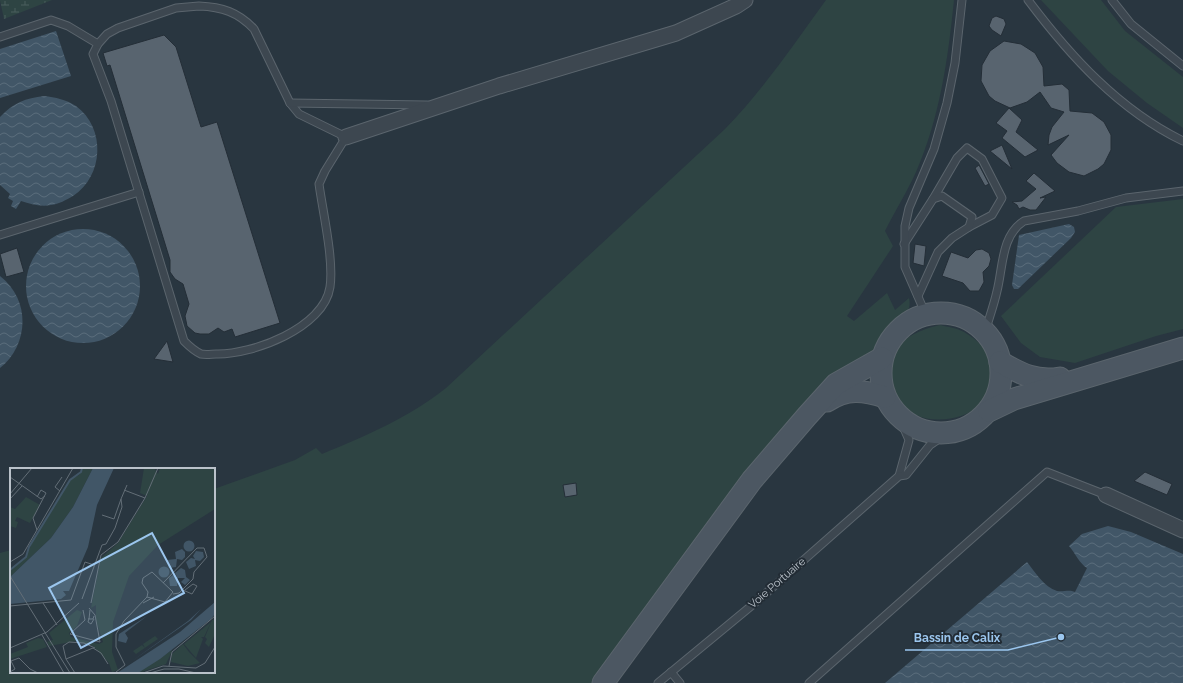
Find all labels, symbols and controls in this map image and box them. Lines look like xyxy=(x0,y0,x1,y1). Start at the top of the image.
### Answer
inset map xyxy=(10,468,215,673)
street label: Voie Portuaire xyxy=(746,555,808,611)
callout: Bassin de Calix xyxy=(905,626,1008,650)
text: Bassin de Calix xyxy=(914,631,1001,645)

